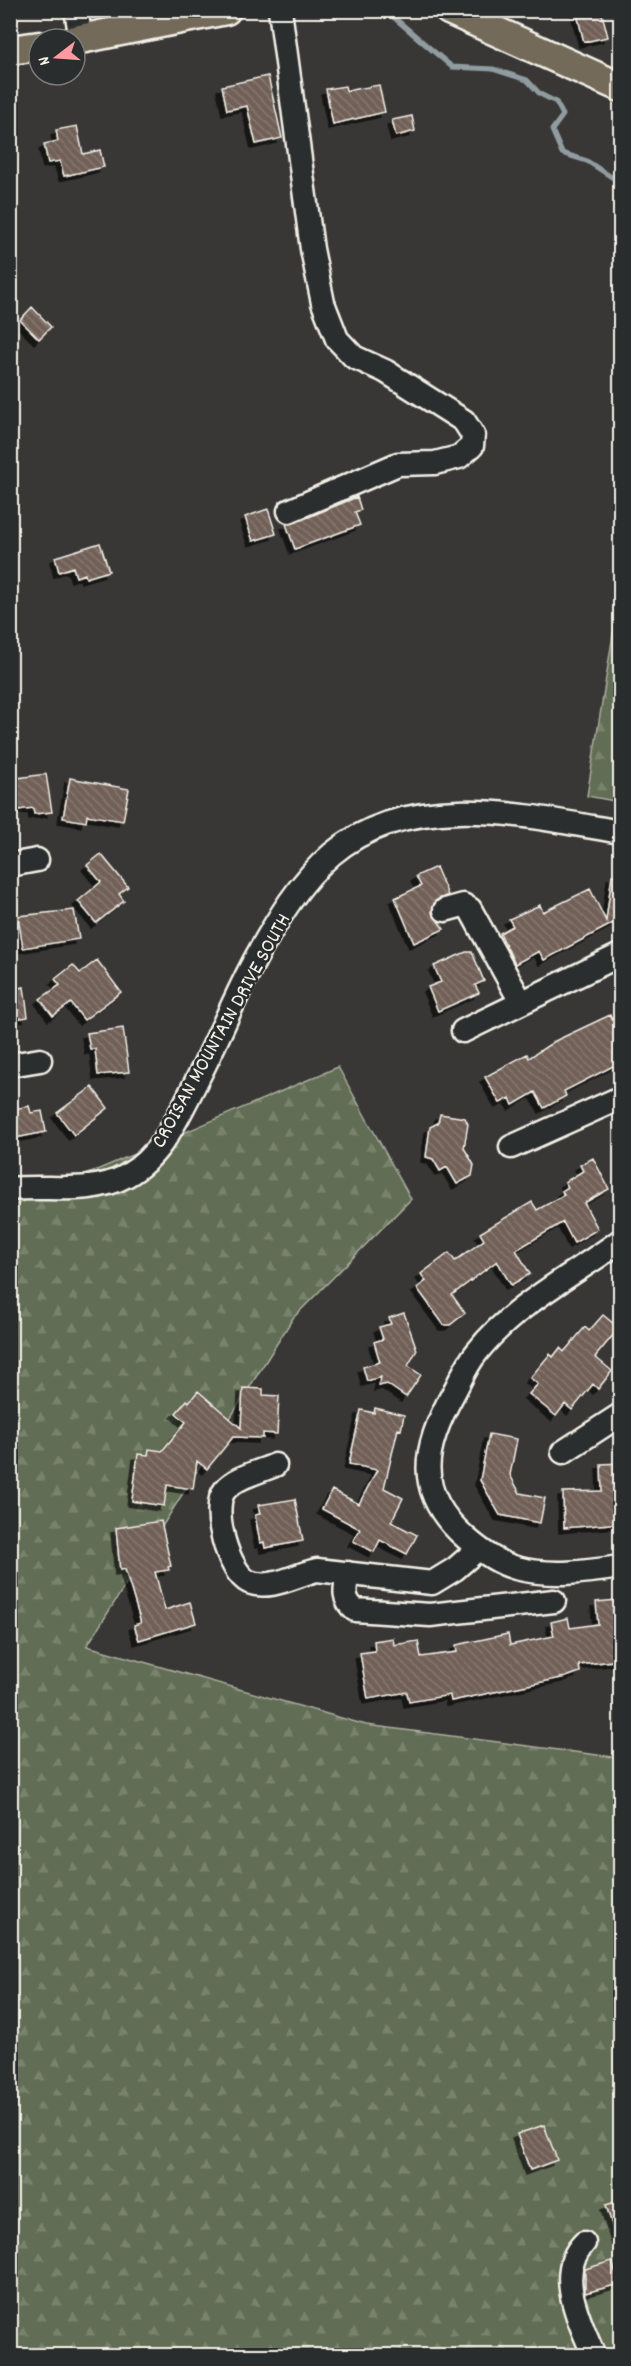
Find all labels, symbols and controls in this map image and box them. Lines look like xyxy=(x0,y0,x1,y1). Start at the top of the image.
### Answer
north arrow xyxy=(27,27,87,87)
text: N xyxy=(33,53,57,68)
street label: CROISAN MOUNTAIN DRIVE SOUTH xyxy=(145,909,300,1154)

